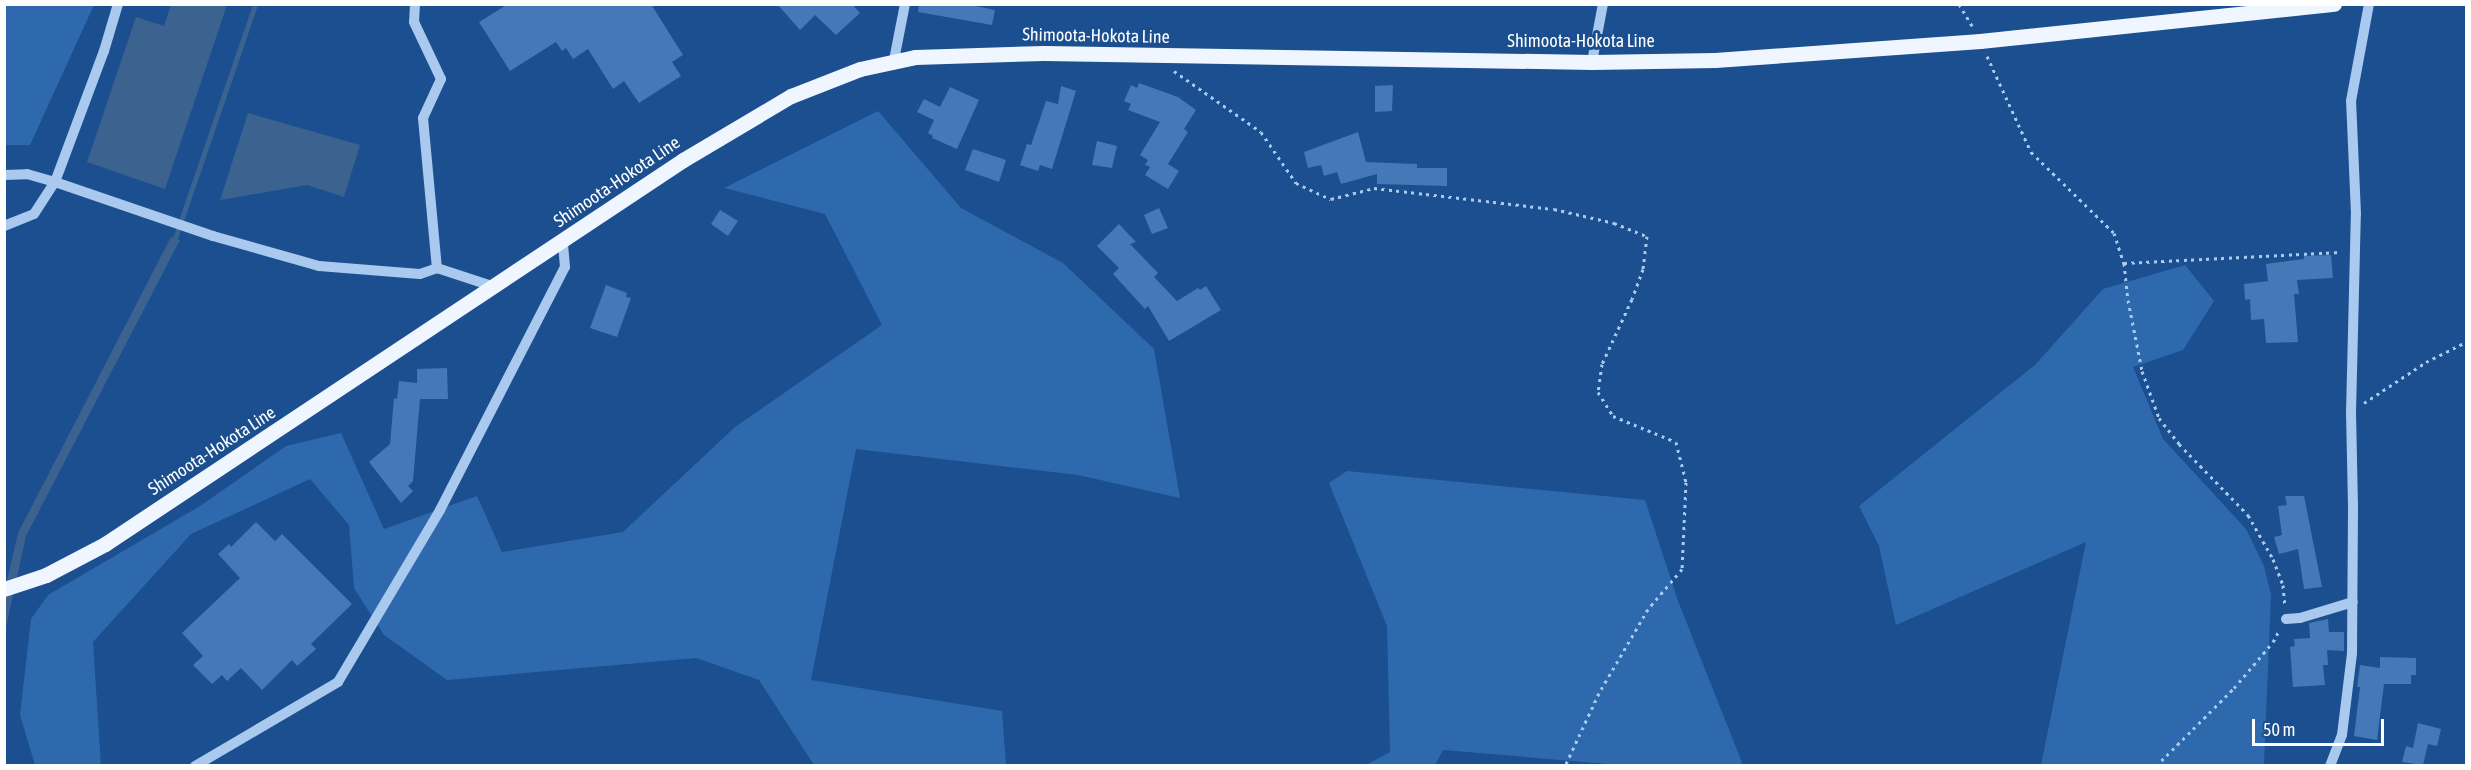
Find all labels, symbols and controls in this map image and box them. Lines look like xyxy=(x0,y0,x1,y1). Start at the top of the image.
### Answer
street label: Shimoota-Hokota Line xyxy=(1022,24,1170,48)
street label: Shimoota-Hokota Line xyxy=(1507,30,1655,52)
street label: Shimoota-Hokota Line xyxy=(550,132,684,232)
street label: Shimoota-Hokota Line xyxy=(144,402,280,500)
scale bar xyxy=(2255,707,2387,745)
text: 50 m xyxy=(2263,719,2295,740)

